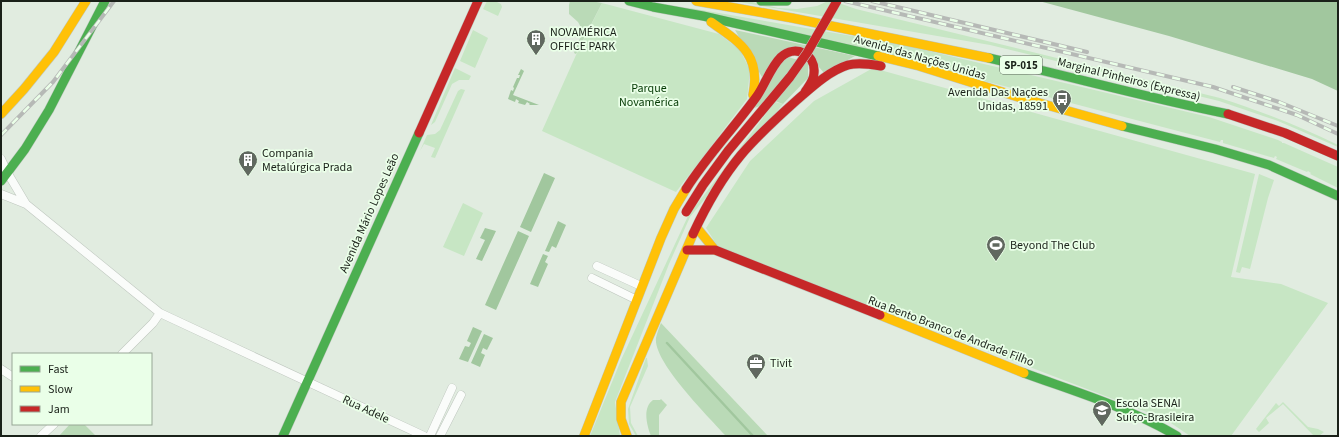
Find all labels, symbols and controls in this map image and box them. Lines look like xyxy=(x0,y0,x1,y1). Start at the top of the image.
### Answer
place label: NOVAMÉRICA OFFICE PARK xyxy=(550,24,617,55)
building icon: NOVAMÉRICA OFFICE PARK xyxy=(525,28,547,56)
street label: Avenida das Nações Unidas xyxy=(852,30,988,84)
street label: Marginal Pinheiros (Expressa) xyxy=(1056,53,1202,106)
road number: SP-015 xyxy=(1000,56,1042,74)
park label: Parque Novamérica xyxy=(619,80,679,111)
place label: Avenida Das Nações Unidas, 18591 xyxy=(948,84,1048,115)
bus stop icon: Avenida Das Nações Unidas, 18591 xyxy=(1051,88,1073,116)
place label: Compania Metalúrgica Prada xyxy=(262,145,352,176)
building icon: Compania Metalúrgica Prada xyxy=(237,149,259,177)
street label: Avenida Mário Lopes Leão xyxy=(335,151,404,276)
sports icon: Beyond The Club xyxy=(985,234,1007,262)
place label: Beyond The Club xyxy=(1010,237,1096,254)
street label: Rua Bento Branco de Andrade Filho xyxy=(865,292,1036,371)
office icon: Tivit xyxy=(745,352,767,380)
legend xyxy=(12,353,152,425)
place label: Tivit xyxy=(770,355,792,372)
text: Fast xyxy=(48,361,68,378)
text: Slow xyxy=(48,381,73,398)
street label: Rua Adele xyxy=(340,391,392,428)
place label: Escola SENAI Suíço-Brasileira xyxy=(1116,395,1194,426)
school or university icon: Escola SENAI Suíço-Brasileira xyxy=(1091,399,1113,427)
text: Jam xyxy=(48,401,70,418)

